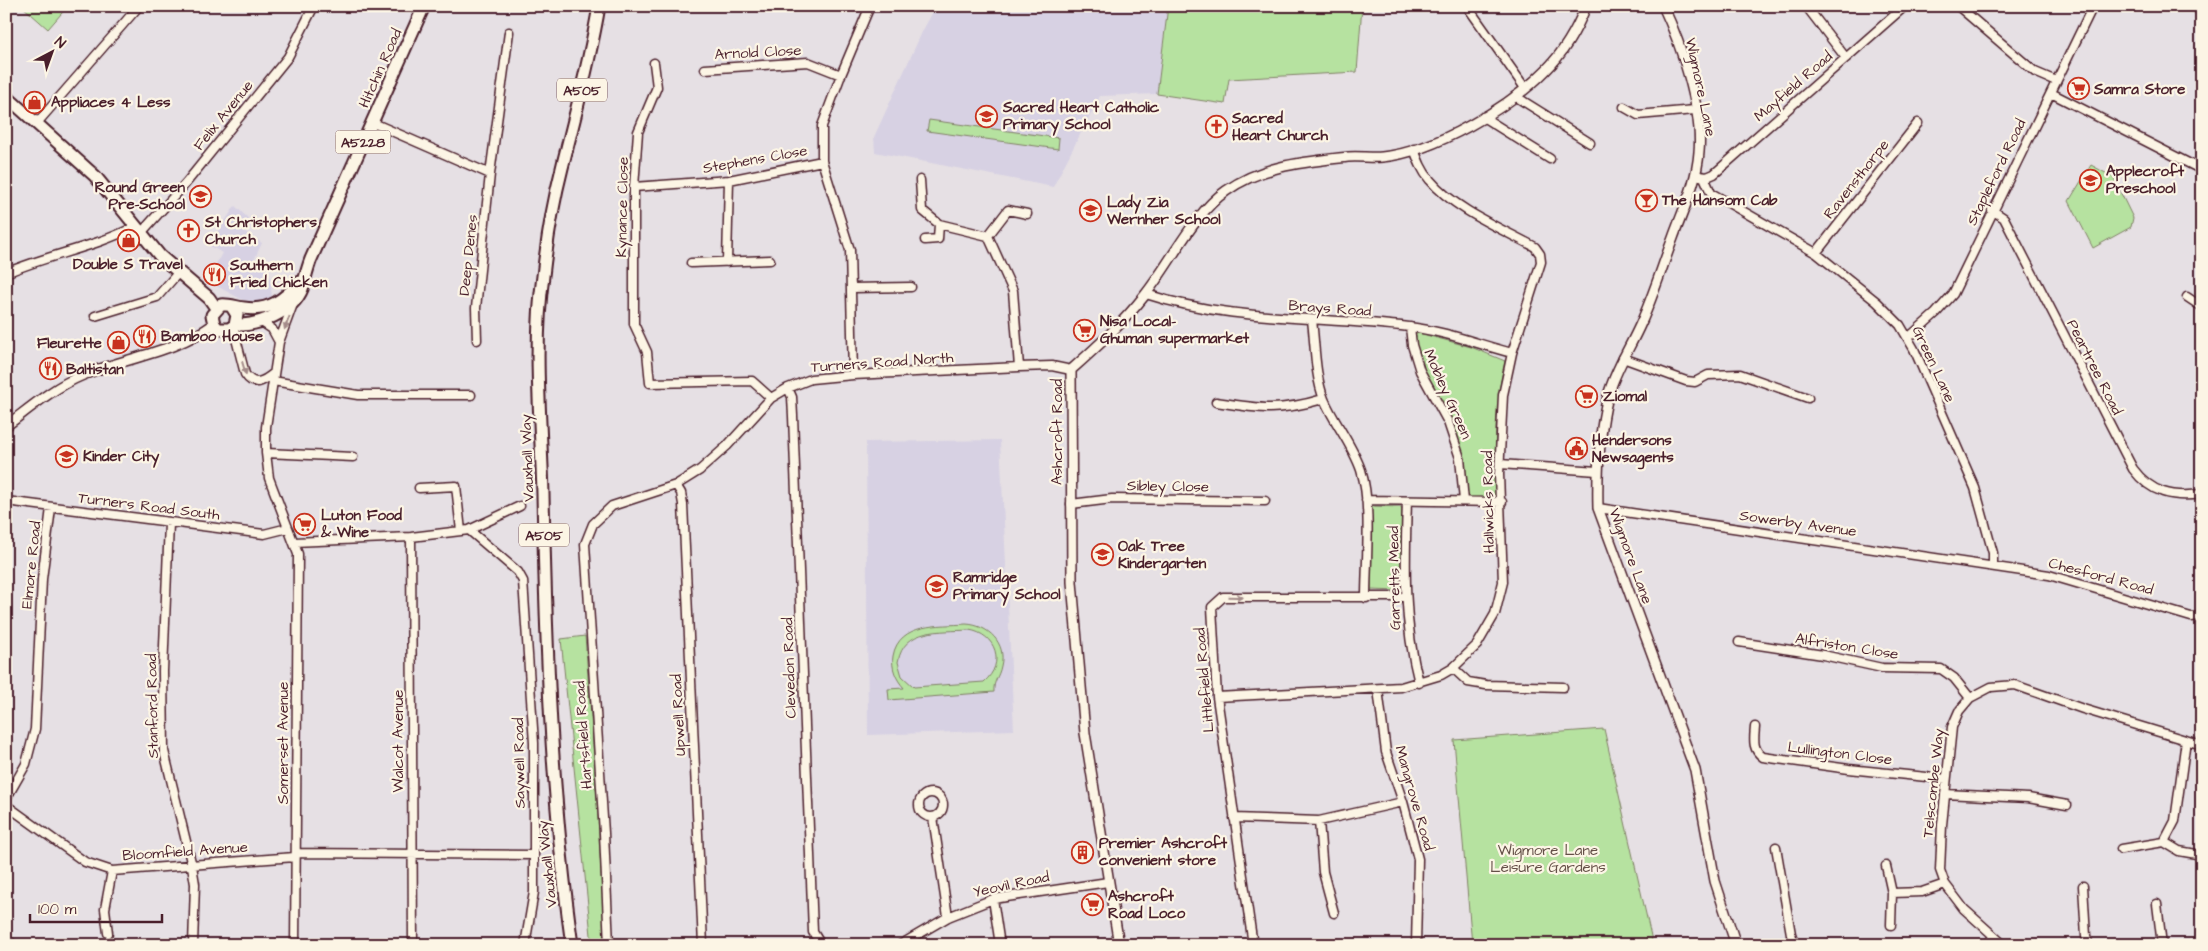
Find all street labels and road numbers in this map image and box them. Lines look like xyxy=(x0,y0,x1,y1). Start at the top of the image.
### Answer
street label: Hitchin Road xyxy=(354,25,407,111)
street label: Wigmore Lane xyxy=(1679,36,1721,139)
street label: Arnold Close xyxy=(714,40,802,65)
street label: Mayfield Road xyxy=(1749,46,1838,127)
street label: Felix Avenue xyxy=(189,76,258,155)
road number: A505 xyxy=(557,78,607,102)
street label: Stapleford Road xyxy=(1962,115,2031,229)
road number: A5228 xyxy=(336,130,390,154)
street label: Ravensthorpe xyxy=(1819,135,1894,224)
street label: Stephens Close xyxy=(701,140,809,179)
street label: Kynance Close xyxy=(611,157,635,258)
street label: Deep Denes xyxy=(454,213,483,297)
street label: Brays Road xyxy=(1288,295,1372,323)
street label: Peartree Road xyxy=(2061,316,2128,419)
street label: Green Lane xyxy=(1907,323,1960,406)
street label: Mobley Green xyxy=(1417,346,1477,443)
street label: Turners Road North xyxy=(810,347,955,378)
street label: Ashcroft Road xyxy=(1047,379,1068,485)
street label: Vauxhall Way xyxy=(515,414,541,502)
street label: Hallwicks Road xyxy=(1477,450,1500,553)
street label: Sibley Close xyxy=(1127,475,1209,499)
street label: Turners Road South xyxy=(77,487,221,526)
street label: Wigmore Lane xyxy=(1603,505,1658,607)
street label: Sowerby Avenue xyxy=(1738,505,1858,543)
street label: Elmore Road xyxy=(16,520,47,610)
road number: A505 xyxy=(519,524,569,546)
street label: Garretts Mead xyxy=(1383,525,1406,630)
street label: Chesford Road xyxy=(2046,552,2156,601)
street label: Clevedon Road xyxy=(777,617,802,719)
street label: Littlefield Road xyxy=(1189,626,1220,733)
street label: Alfriston Close xyxy=(1794,628,1900,665)
street label: Stanford Road xyxy=(141,653,164,758)
street label: Upwell Road xyxy=(666,673,691,757)
street label: Hartsfield Road xyxy=(569,680,598,790)
street label: Somerset Avenue xyxy=(273,682,294,804)
street label: Walcot Avenue xyxy=(388,690,409,792)
street label: Saywell Road xyxy=(508,717,532,809)
street label: Telscombe Way xyxy=(1917,728,1951,839)
street label: Lullington Close xyxy=(1786,737,1893,771)
street label: Mangrove Road xyxy=(1389,743,1440,854)
street label: Vauxhall Way xyxy=(532,819,564,909)
street label: Bloomfield Avenue xyxy=(122,837,248,866)
street label: Yeovil Road xyxy=(971,866,1051,903)

